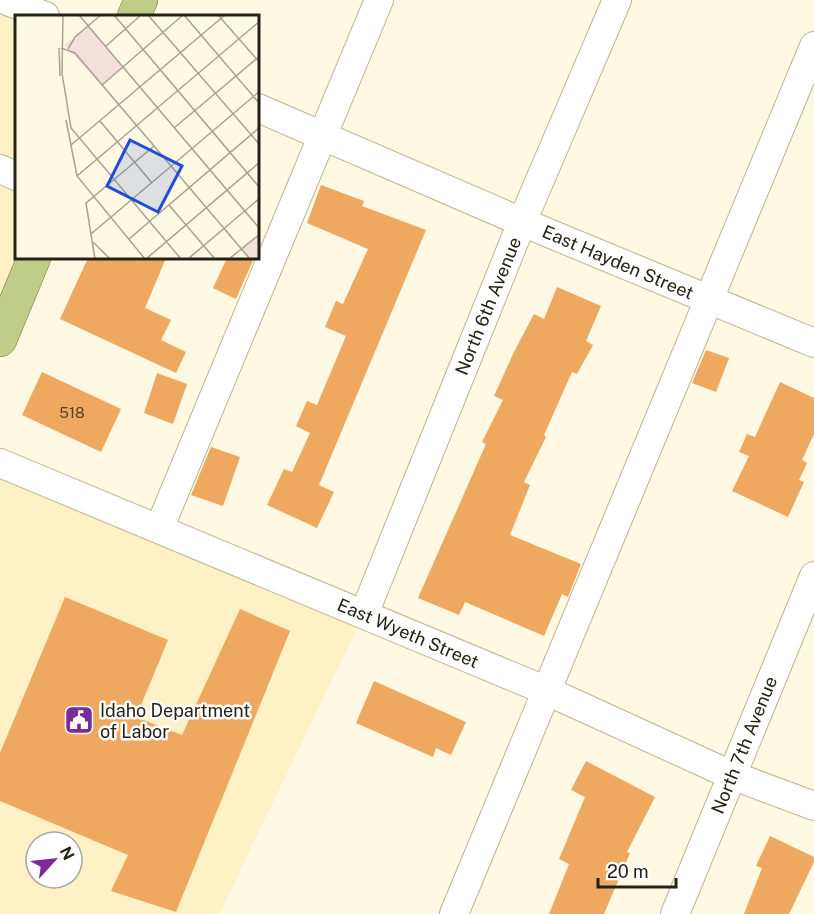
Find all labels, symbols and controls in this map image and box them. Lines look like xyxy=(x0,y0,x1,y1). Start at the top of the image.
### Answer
inset map xyxy=(15,15,260,260)
street label: East Hayden Street xyxy=(539,221,697,303)
street label: North 6th Avenue xyxy=(451,234,525,378)
house number: 518 xyxy=(59,404,85,421)
street label: East Wyeth Street xyxy=(334,594,482,672)
street label: North 7th Avenue xyxy=(707,673,781,817)
place label: Idaho Department of Labor xyxy=(100,700,250,742)
public building icon: Idaho Department of Labor xyxy=(63,704,95,736)
north arrow xyxy=(24,830,84,890)
text: N xyxy=(56,844,78,863)
scale bar xyxy=(598,851,676,889)
text: 20 m xyxy=(607,861,649,882)

